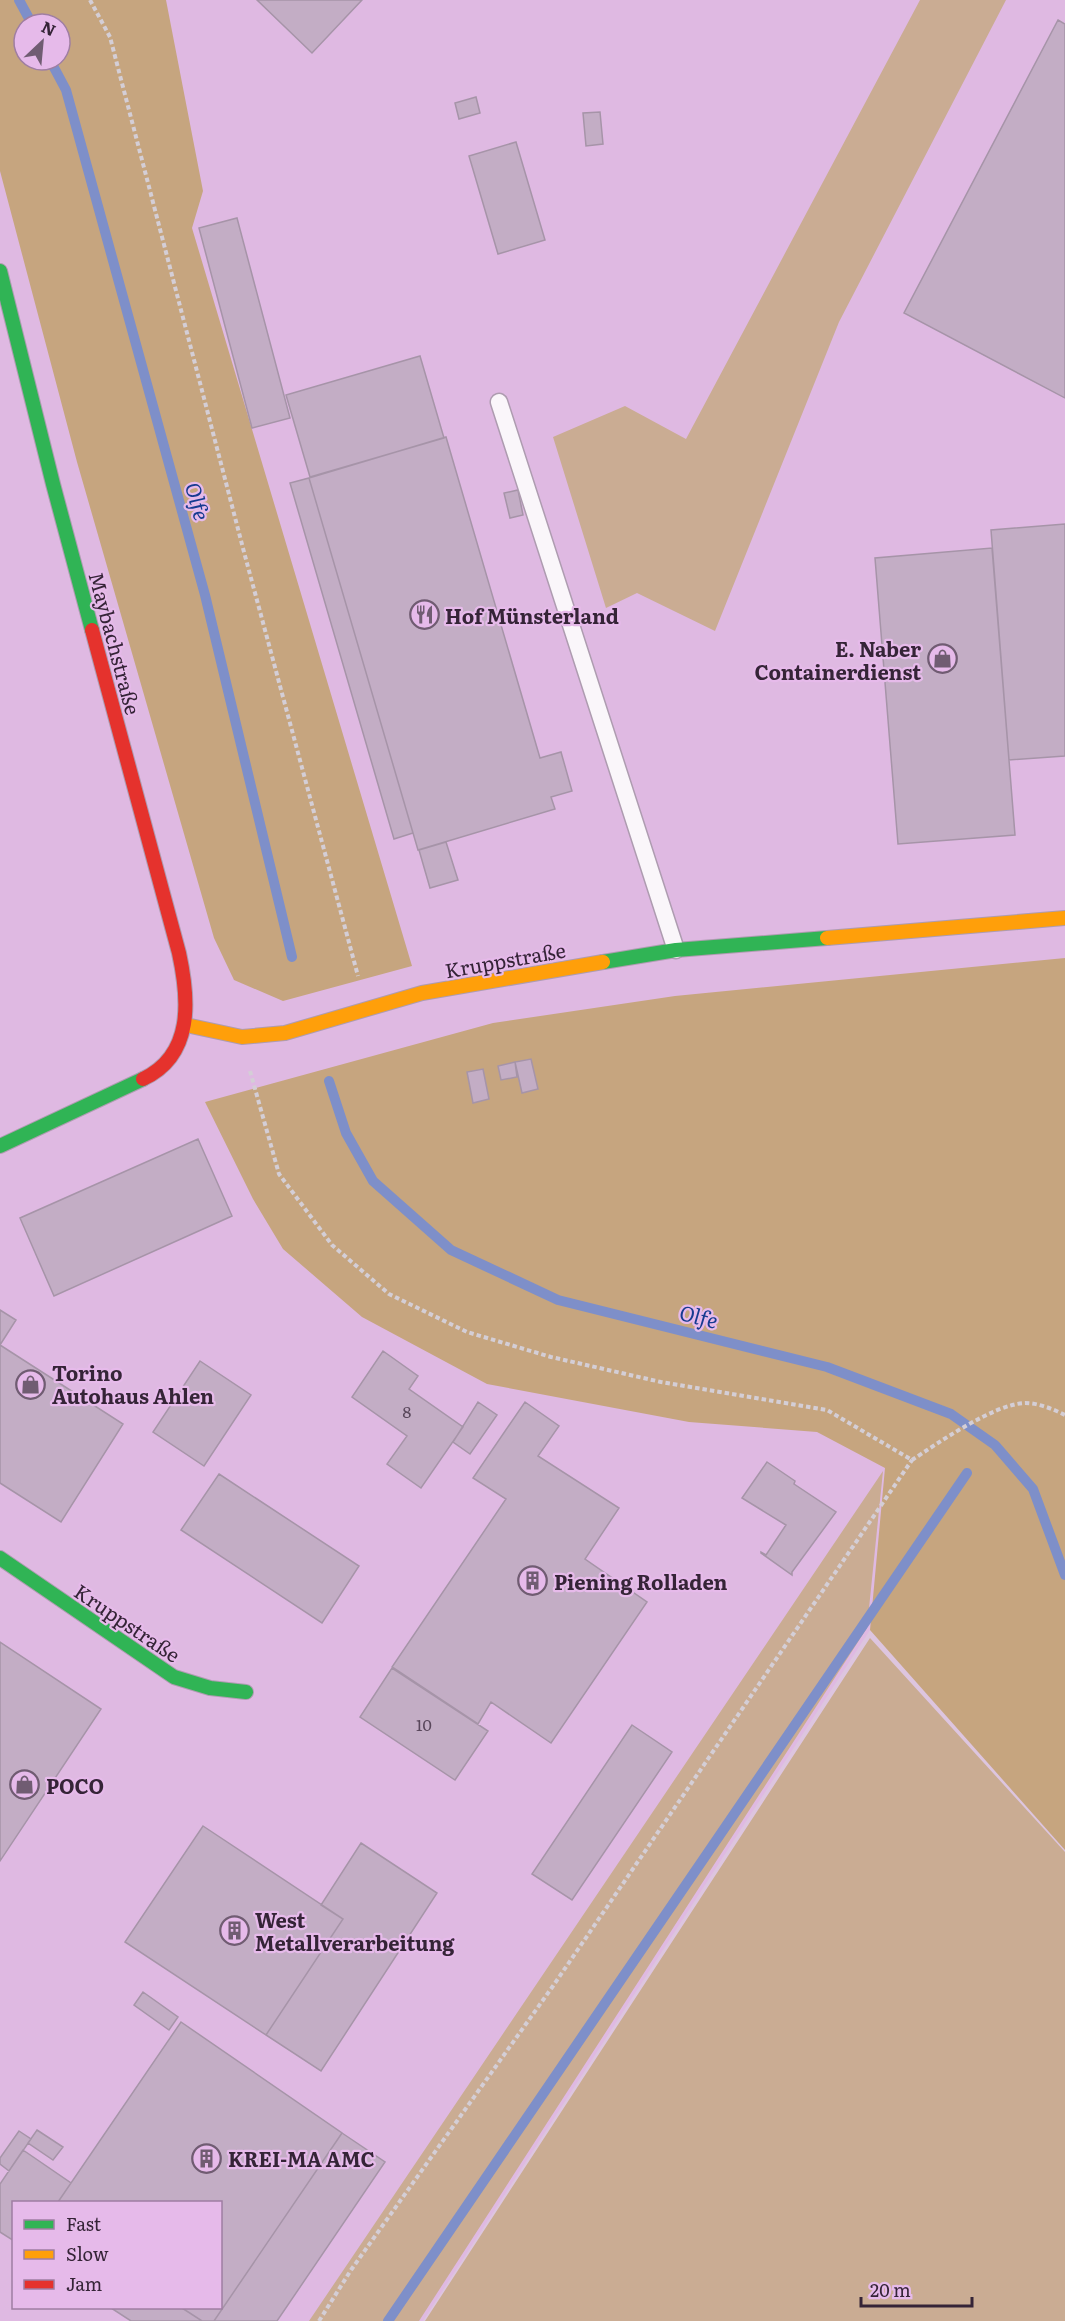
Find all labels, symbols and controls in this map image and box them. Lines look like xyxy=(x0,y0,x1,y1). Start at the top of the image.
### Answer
north arrow xyxy=(12,12,72,72)
text: N xyxy=(38,14,60,41)
water label: Olfe xyxy=(179,478,219,524)
street label: Maybachstraße xyxy=(83,568,149,718)
restaurant icon: Hof Münsterland xyxy=(408,599,440,631)
place label: Hof Münsterland xyxy=(445,600,619,630)
place label: E. Naber Containerdienst xyxy=(754,633,921,686)
shop icon: E. Naber Containerdienst xyxy=(926,643,958,675)
street label: Kruppstraße xyxy=(442,934,568,984)
water label: Olfe xyxy=(677,1295,721,1335)
place label: Torino Autohaus Ahlen xyxy=(52,1357,214,1410)
shop icon: Torino Autohaus Ahlen xyxy=(15,1368,47,1400)
house number: 8 xyxy=(403,1399,412,1423)
building icon: Piening Rolladen xyxy=(517,1565,549,1597)
place label: Piening Rolladen xyxy=(554,1566,728,1596)
street label: Kruppstraße xyxy=(69,1575,187,1669)
house number: 10 xyxy=(416,1712,432,1736)
shop icon: POCO xyxy=(9,1769,41,1801)
place label: POCO xyxy=(46,1770,104,1800)
place label: West Metallverarbeitung xyxy=(255,1904,455,1957)
building icon: West Metallverarbeitung xyxy=(218,1915,250,1947)
building icon: KREI-MA AMC xyxy=(191,2142,223,2174)
place label: KREI-MA AMC xyxy=(228,2143,375,2173)
legend xyxy=(12,2201,222,2309)
text: Fast xyxy=(66,2210,102,2237)
text: Slow xyxy=(66,2240,109,2267)
text: Jam xyxy=(66,2270,102,2297)
scale bar xyxy=(861,2270,972,2308)
text: 20 m xyxy=(870,2276,911,2303)

